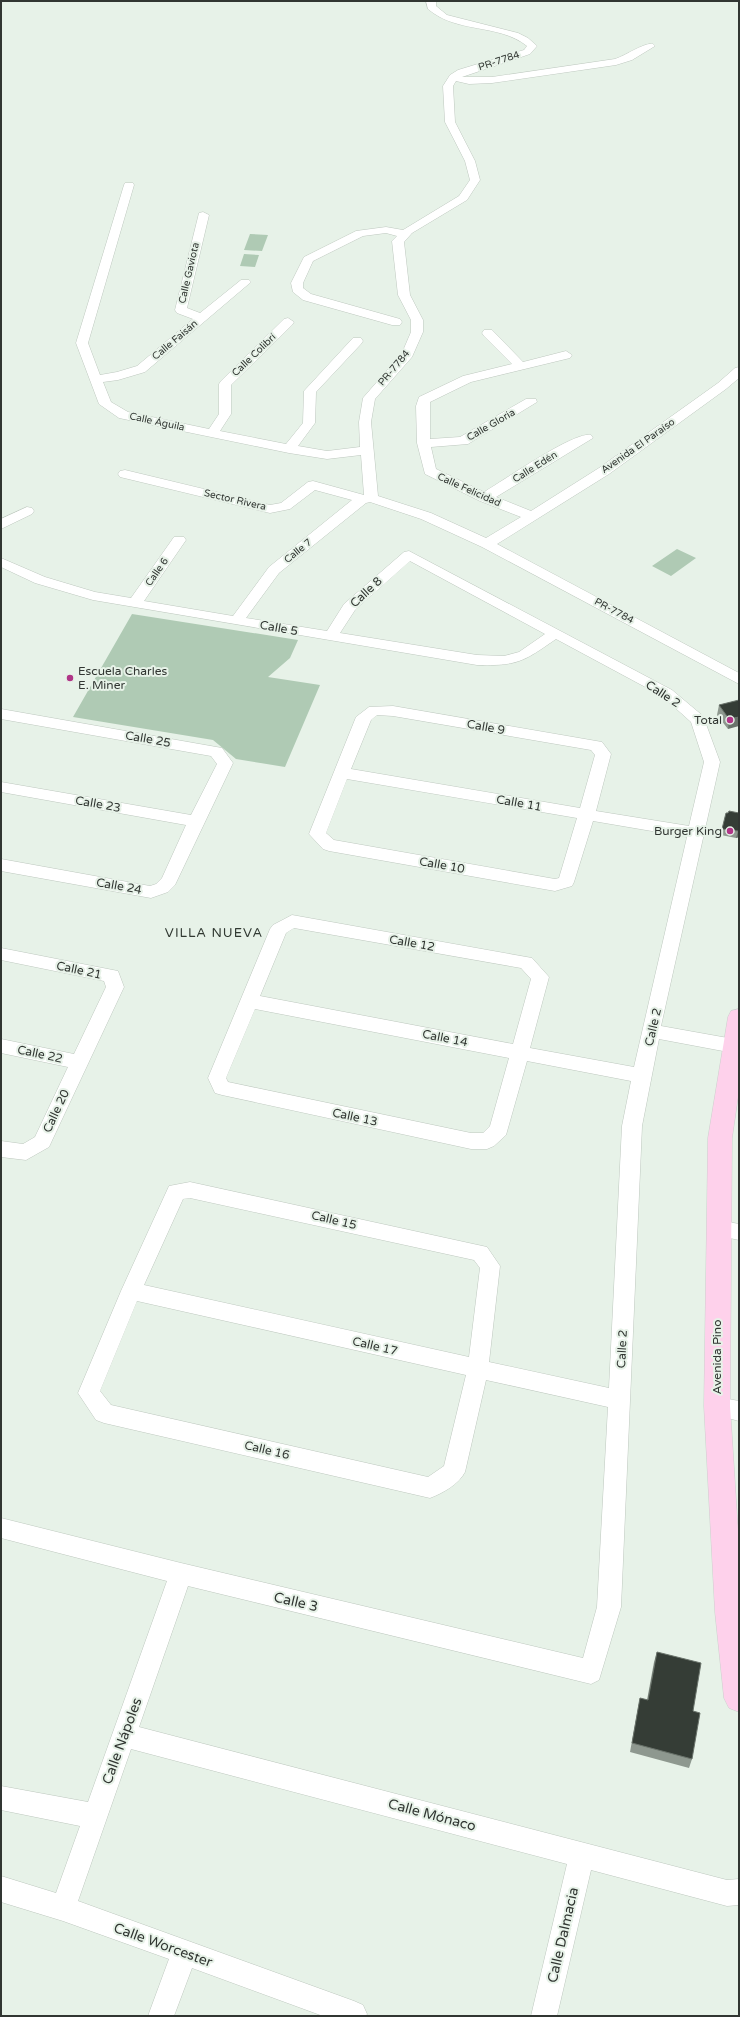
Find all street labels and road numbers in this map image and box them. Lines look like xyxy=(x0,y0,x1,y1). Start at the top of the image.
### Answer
street label: PR-7784 xyxy=(477,49,521,73)
street label: Calle Gaviota xyxy=(176,241,202,305)
street label: Calle Faisán xyxy=(150,317,200,363)
street label: Calle Colibrí xyxy=(230,331,279,379)
street label: PR-7784 xyxy=(376,348,412,388)
street label: Calle Gloria xyxy=(465,406,517,444)
street label: Calle Águila xyxy=(128,410,186,434)
street label: Avenida El Paraíso xyxy=(599,416,677,476)
street label: Calle Edén xyxy=(511,449,559,485)
street label: Calle Felicidad xyxy=(435,471,503,509)
street label: Sector Rivera xyxy=(203,487,267,513)
street label: Calle 7 xyxy=(282,536,314,566)
street label: Calle 6 xyxy=(143,555,171,589)
street label: Calle 8 xyxy=(347,574,385,610)
street label: PR-7784 xyxy=(592,596,636,626)
street label: Calle 5 xyxy=(259,618,299,638)
street label: Calle 2 xyxy=(643,678,683,710)
street label: Calle 9 xyxy=(466,717,506,737)
street label: Calle 25 xyxy=(124,728,172,750)
street label: Calle 11 xyxy=(495,792,543,814)
street label: Calle 23 xyxy=(74,793,122,815)
street label: Calle 10 xyxy=(418,854,466,876)
street label: Calle 24 xyxy=(95,875,143,897)
street label: Calle 12 xyxy=(388,932,436,954)
street label: Calle 21 xyxy=(55,958,103,982)
street label: Calle 2 xyxy=(642,1007,664,1047)
street label: Calle 14 xyxy=(421,1027,469,1049)
street label: Calle 22 xyxy=(16,1042,64,1066)
street label: Calle 20 xyxy=(40,1087,72,1135)
street label: Calle 13 xyxy=(331,1105,379,1129)
street label: Calle 15 xyxy=(310,1208,358,1232)
street label: Avenida Pino xyxy=(710,1320,724,1394)
street label: Calle 2 xyxy=(614,1329,630,1369)
street label: Calle 17 xyxy=(351,1334,399,1358)
street label: Calle 16 xyxy=(243,1438,291,1462)
street label: Calle 3 xyxy=(272,1589,320,1615)
street label: Calle Nápoles xyxy=(98,1695,146,1787)
street label: Calle Mónaco xyxy=(386,1795,478,1835)
street label: Calle Dalmacia xyxy=(544,1886,582,1984)
street label: Calle Worcester xyxy=(111,1919,215,1971)

